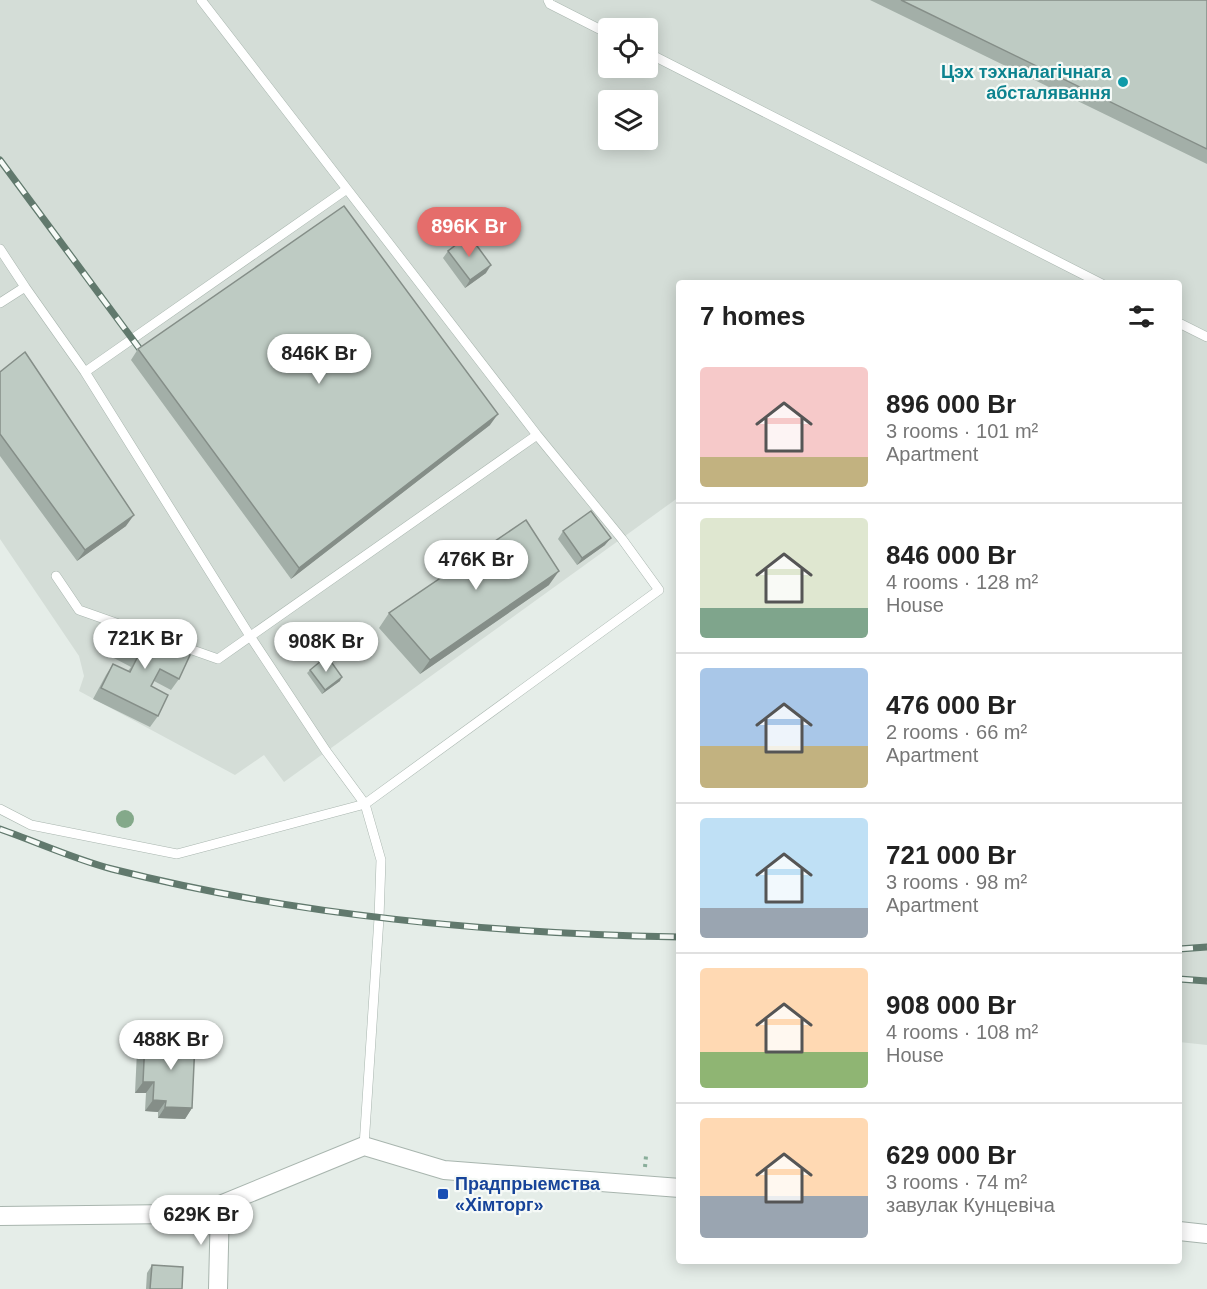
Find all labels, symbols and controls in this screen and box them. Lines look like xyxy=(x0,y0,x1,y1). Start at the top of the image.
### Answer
map controls xyxy=(598,18,658,150)
button: locate xyxy=(598,18,658,78)
place label: Цэх тэхналагічнага абсталявання xyxy=(941,62,1112,103)
marker: Цэх тэхналагічнага абсталявання xyxy=(1116,75,1130,89)
button: layers xyxy=(598,90,658,150)
pin: 896K Br xyxy=(414,207,524,258)
text: 896K Br xyxy=(431,215,507,237)
icon: filters xyxy=(1125,300,1158,333)
text: 7 homes xyxy=(700,301,806,331)
pin: 846K Br xyxy=(264,334,374,385)
text: 846K Br xyxy=(281,342,357,364)
text: 896 000 Br xyxy=(886,389,1016,419)
icon: home xyxy=(748,391,820,463)
text: 3 rooms · 101 m² xyxy=(886,420,1038,442)
text: Apartment xyxy=(886,443,978,465)
pin: 476K Br xyxy=(421,540,531,591)
text: 846 000 Br xyxy=(886,540,1016,570)
icon: home xyxy=(748,542,820,614)
text: 476K Br xyxy=(438,548,514,570)
text: 4 rooms · 128 m² xyxy=(886,571,1038,593)
text: House xyxy=(886,594,944,616)
pin: 721K Br xyxy=(90,619,200,670)
pin: 908K Br xyxy=(271,622,381,673)
text: 721K Br xyxy=(107,627,183,649)
text: 908K Br xyxy=(288,630,364,652)
text: 476 000 Br xyxy=(886,690,1016,720)
icon: home xyxy=(748,692,820,764)
text: 2 rooms · 66 m² xyxy=(886,721,1027,743)
text: Apartment xyxy=(886,744,978,766)
text: 721 000 Br xyxy=(886,840,1016,870)
icon: home xyxy=(748,842,820,914)
text: 3 rooms · 98 m² xyxy=(886,871,1027,893)
text: Apartment xyxy=(886,894,978,916)
text: 908 000 Br xyxy=(886,990,1016,1020)
icon: home xyxy=(748,992,820,1064)
pin: 488K Br xyxy=(116,1020,226,1071)
text: 4 rooms · 108 m² xyxy=(886,1021,1038,1043)
text: 488K Br xyxy=(133,1028,209,1050)
text: House xyxy=(886,1044,944,1066)
text: 629 000 Br xyxy=(886,1140,1016,1170)
icon: home xyxy=(748,1142,820,1214)
text: 3 rooms · 74 m² xyxy=(886,1171,1027,1193)
place label: Прадпрыемства «Хімторг» xyxy=(455,1174,601,1215)
marker: Прадпрыемства «Хімторг» xyxy=(436,1187,450,1201)
text: завулак Кунцевіча xyxy=(886,1194,1055,1216)
pin: 629K Br xyxy=(146,1195,256,1246)
text: 629K Br xyxy=(163,1203,239,1225)

